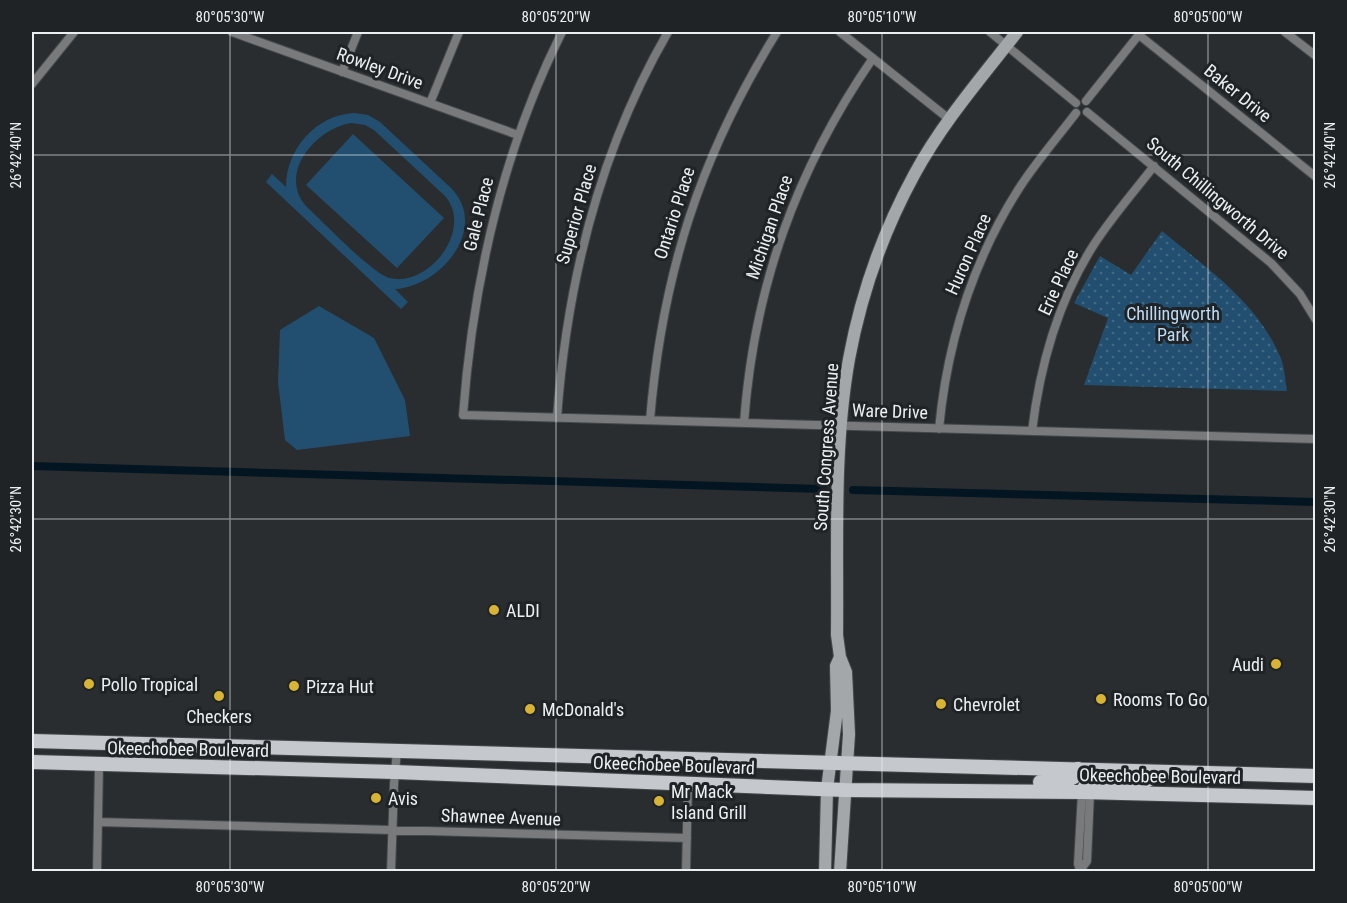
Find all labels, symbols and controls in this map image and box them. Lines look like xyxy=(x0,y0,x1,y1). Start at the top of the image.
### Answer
text: 80°05'30"W xyxy=(196,8,265,26)
text: 80°05'20"W xyxy=(522,8,591,26)
text: 80°05'10"W xyxy=(848,8,917,26)
text: 80°05'00"W xyxy=(1174,8,1243,26)
street label: Rowley Drive xyxy=(334,43,426,93)
street label: Baker Drive xyxy=(1200,60,1276,126)
text: 26°42'40"N xyxy=(7,122,25,188)
text: 26°42'40"N xyxy=(1321,122,1339,188)
street label: South Chillingworth Drive xyxy=(1143,132,1293,264)
street label: Superior Place xyxy=(552,162,600,266)
street label: Ontario Place xyxy=(649,164,699,262)
street label: Michigan Place xyxy=(741,172,797,282)
street label: Gale Place xyxy=(459,175,497,253)
street label: Huron Place xyxy=(941,210,995,298)
street label: Erie Place xyxy=(1034,246,1082,318)
park label: Chillingworth Park xyxy=(1126,303,1220,345)
street label: South Congress Avenue xyxy=(810,362,842,532)
street label: Ware Drive xyxy=(852,399,928,423)
text: 26°42'30"N xyxy=(7,486,25,552)
text: 26°42'30"N xyxy=(1321,486,1339,552)
place label: ALDI xyxy=(506,600,540,621)
marker: ALDI xyxy=(487,603,501,617)
place label: Audi xyxy=(1232,654,1264,675)
marker: Audi xyxy=(1269,657,1283,671)
place label: Pollo Tropical xyxy=(101,674,198,695)
place label: Pizza Hut xyxy=(306,676,374,697)
marker: Pollo Tropical xyxy=(82,677,96,691)
marker: Pizza Hut xyxy=(287,679,301,693)
marker: Checkers xyxy=(212,689,226,703)
place label: Rooms To Go xyxy=(1113,689,1208,710)
marker: Rooms To Go xyxy=(1094,692,1108,706)
place label: Chevrolet xyxy=(953,694,1020,715)
marker: Chevrolet xyxy=(934,697,948,711)
place label: McDonald's xyxy=(542,699,624,720)
marker: McDonald's xyxy=(523,702,537,716)
place label: Checkers xyxy=(186,706,252,727)
street label: Okeechobee Boulevard xyxy=(107,737,269,761)
street label: Okeechobee Boulevard xyxy=(593,752,755,778)
street label: Okeechobee Boulevard xyxy=(1079,764,1241,788)
place label: Mr Mack Island Grill xyxy=(671,781,747,823)
place label: Avis xyxy=(388,788,418,809)
marker: Avis xyxy=(369,791,383,805)
marker: Mr Mack Island Grill xyxy=(652,794,666,808)
street label: Shawnee Avenue xyxy=(441,804,561,830)
text: 80°05'30"W xyxy=(196,878,265,896)
text: 80°05'20"W xyxy=(522,878,591,896)
text: 80°05'10"W xyxy=(848,878,917,896)
text: 80°05'00"W xyxy=(1174,878,1243,896)

